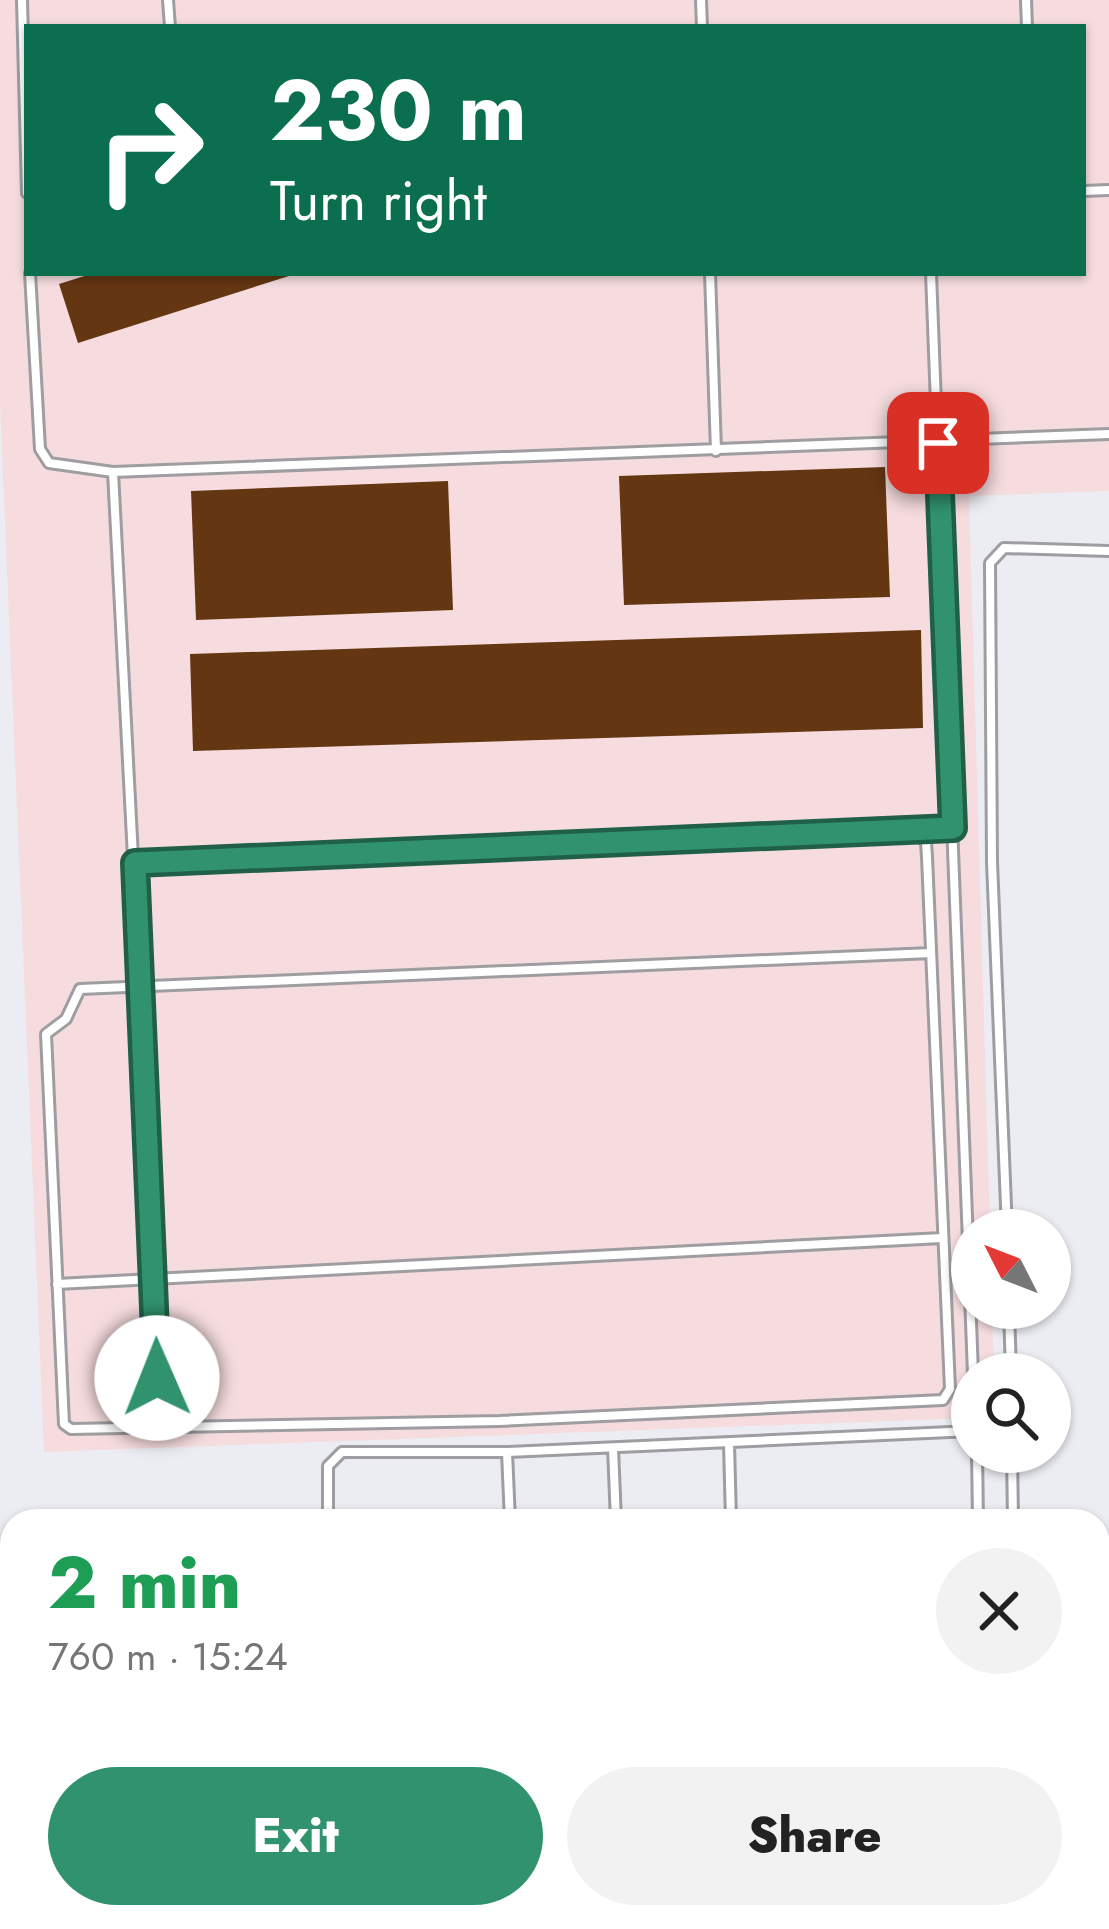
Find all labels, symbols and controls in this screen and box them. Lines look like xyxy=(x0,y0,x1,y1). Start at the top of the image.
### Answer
text: 230 m xyxy=(270,50,527,172)
icon: right xyxy=(72,72,228,228)
text: Turn right xyxy=(270,162,487,240)
pin xyxy=(887,392,989,494)
icon: arrive xyxy=(905,410,971,476)
north arrow xyxy=(951,1209,1071,1329)
map controls xyxy=(951,1209,1071,1473)
position arrow xyxy=(94,1315,220,1441)
button: search xyxy=(951,1353,1071,1473)
text: 2 min xyxy=(48,1531,241,1635)
button: close xyxy=(936,1548,1062,1674)
text: 760 m · 15:24 xyxy=(48,1628,288,1685)
button: Exit xyxy=(48,1767,543,1905)
button: Share xyxy=(567,1767,1062,1905)

